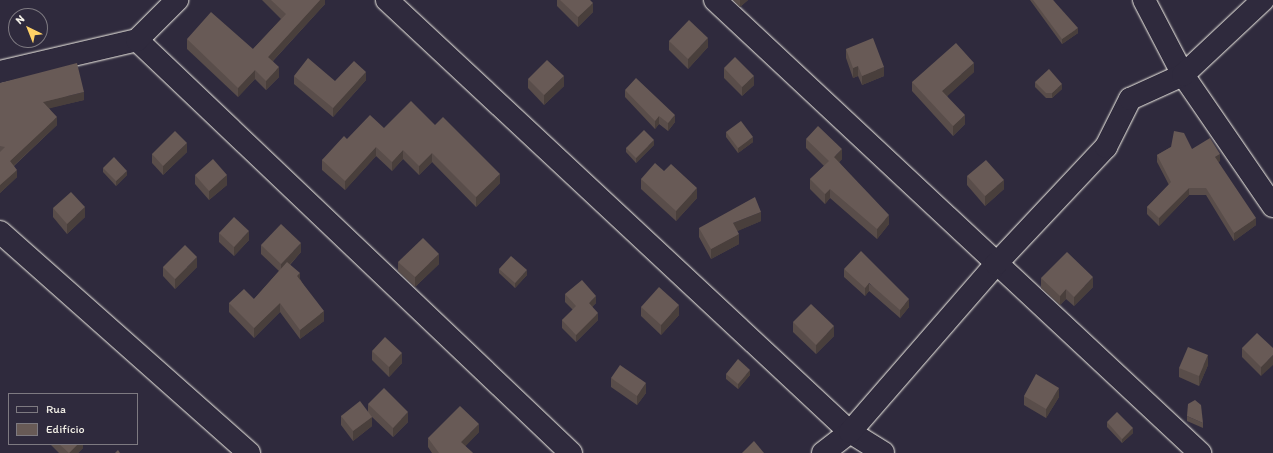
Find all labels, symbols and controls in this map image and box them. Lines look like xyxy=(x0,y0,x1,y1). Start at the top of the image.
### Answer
north arrow xyxy=(8,8,48,48)
text: N xyxy=(13,12,27,27)
legend xyxy=(8,393,138,445)
text: Rua xyxy=(46,402,66,416)
text: Edifício xyxy=(46,422,85,436)

